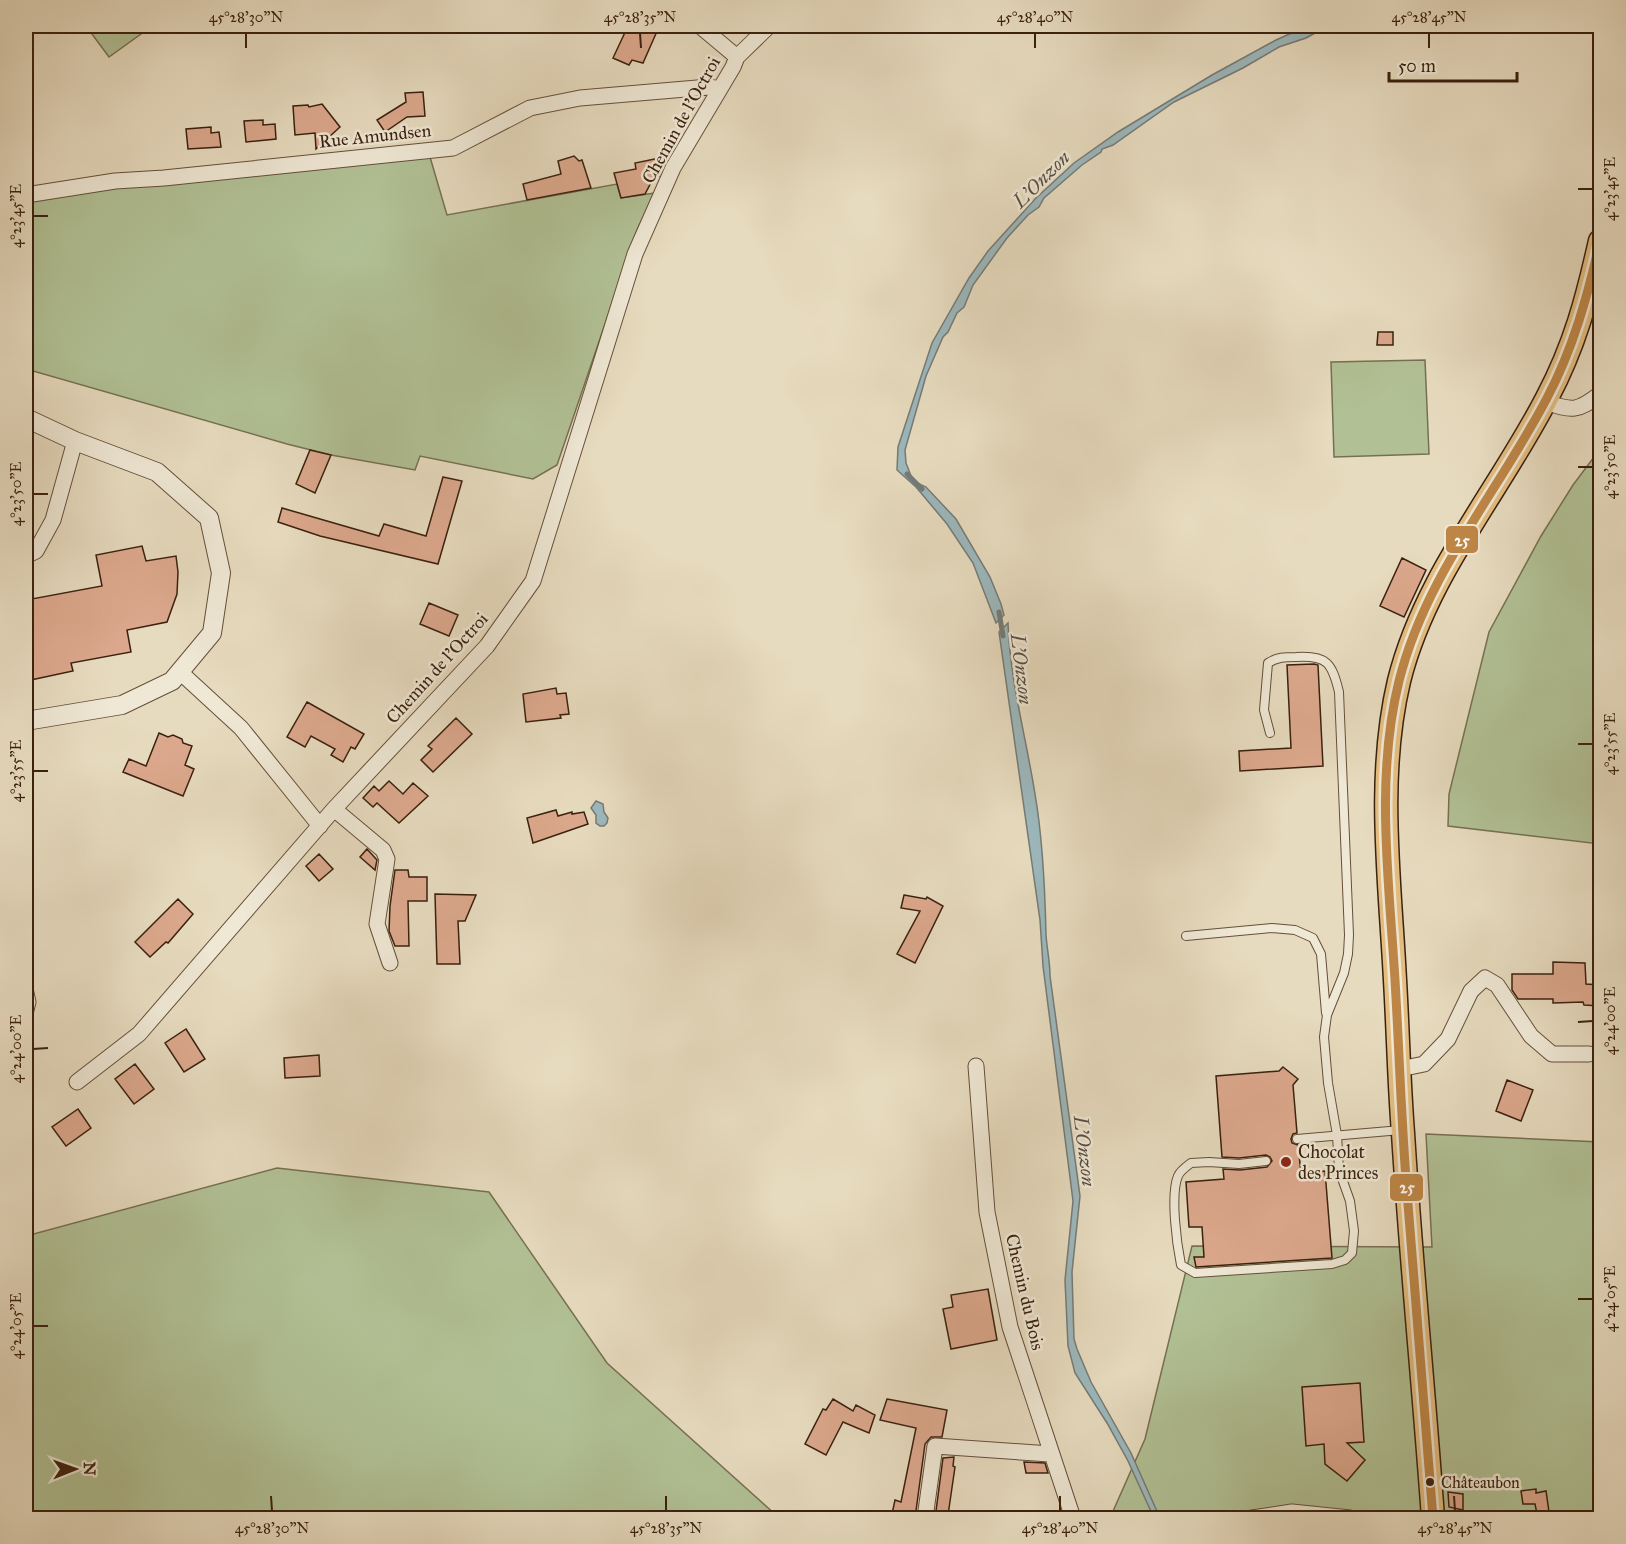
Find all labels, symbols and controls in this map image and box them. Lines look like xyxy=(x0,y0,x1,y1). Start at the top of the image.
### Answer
text: 45°28'30"N xyxy=(209,8,283,26)
text: 45°28'35"N xyxy=(604,8,677,26)
text: 45°28'40"N xyxy=(997,8,1074,26)
text: 45°28'45"N xyxy=(1392,8,1467,26)
scale bar xyxy=(1389,45,1516,83)
street label: Chemin de l'Octroi xyxy=(637,53,725,187)
text: 50 m xyxy=(1398,55,1436,77)
street label: Rue Amundsen xyxy=(318,119,432,153)
water label: L'Onzon xyxy=(1007,145,1075,213)
text: 4°23'45"E xyxy=(1601,157,1619,221)
text: 4°23'45"E xyxy=(7,184,25,248)
text: 4°23'50"E xyxy=(1601,435,1619,499)
text: 4°23'50"E xyxy=(7,462,25,526)
line badge: 25 xyxy=(1445,525,1479,554)
text: 25 xyxy=(1454,531,1470,550)
street label: Chemin de l'Octroi xyxy=(381,608,493,728)
water label: L'Onzon xyxy=(1006,631,1038,706)
text: 4°23'55"E xyxy=(1601,712,1619,775)
text: 4°23'55"E xyxy=(7,739,25,802)
text: 4°24'00"E xyxy=(1601,987,1619,1055)
text: 4°24'00"E xyxy=(7,1015,25,1083)
water label: L'Onzon xyxy=(1069,1113,1101,1188)
place label: Chocolat des Princes xyxy=(1298,1141,1378,1184)
marker: Chocolat des Princes xyxy=(1279,1155,1293,1169)
line badge: 25 xyxy=(1389,1173,1424,1202)
text: 25 xyxy=(1399,1178,1415,1197)
street label: Chemin du Bois xyxy=(1001,1232,1049,1352)
text: 4°24'05"E xyxy=(1601,1265,1619,1332)
text: 4°24'05"E xyxy=(7,1292,25,1359)
north arrow xyxy=(45,1439,105,1499)
text: N xyxy=(80,1462,99,1476)
place label: Châteaubon xyxy=(1441,1473,1520,1492)
marker: Châteaubon xyxy=(1424,1476,1436,1488)
text: 45°28'30"N xyxy=(235,1519,309,1537)
text: 45°28'35"N xyxy=(630,1519,703,1537)
text: 45°28'40"N xyxy=(1022,1519,1099,1537)
text: 45°28'45"N xyxy=(1418,1519,1493,1537)

